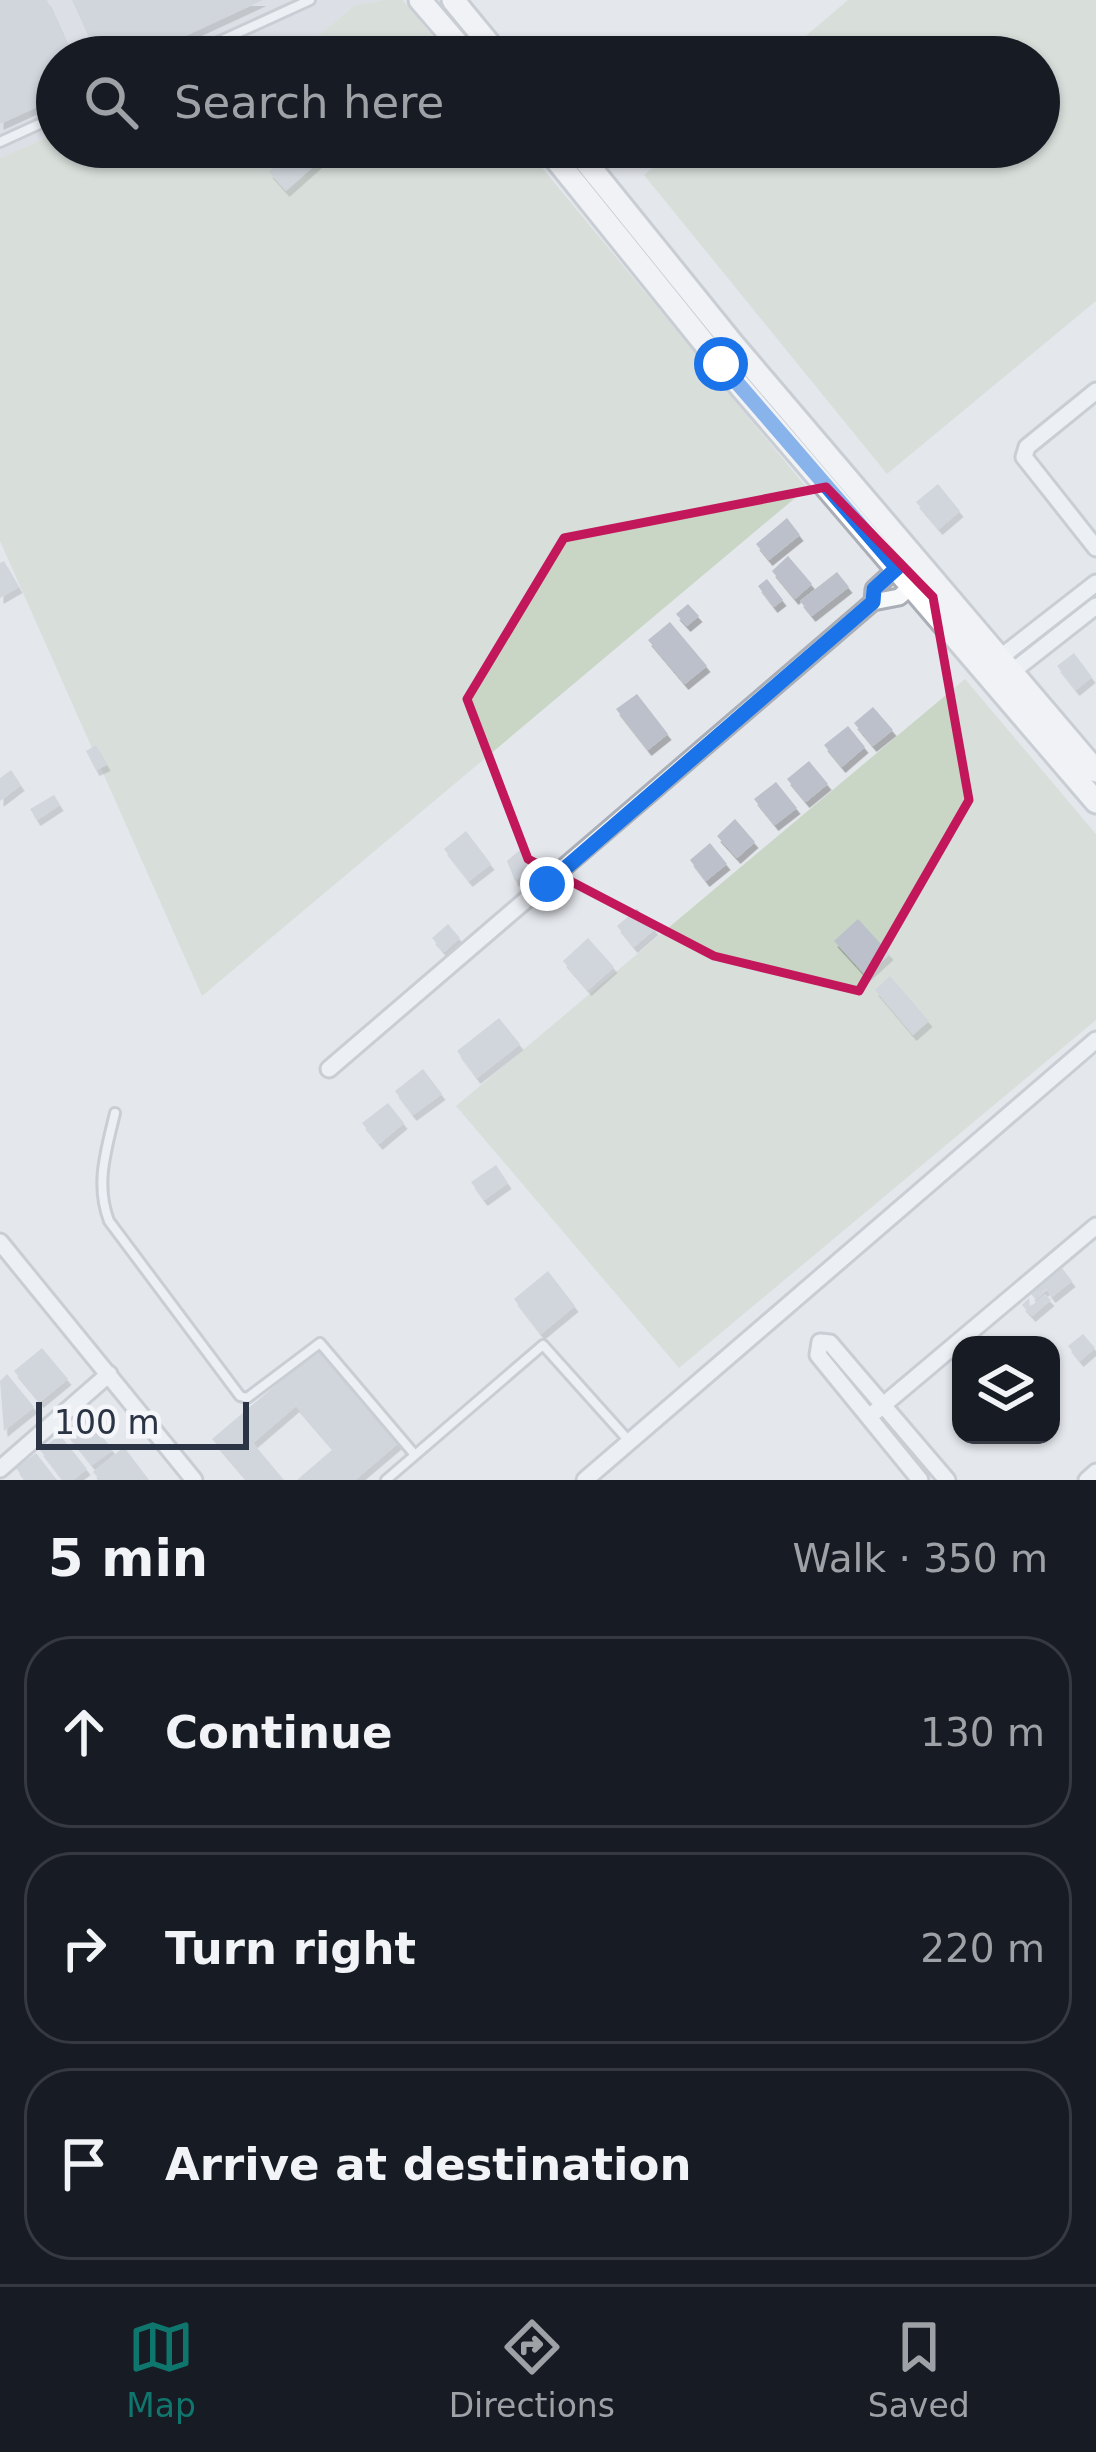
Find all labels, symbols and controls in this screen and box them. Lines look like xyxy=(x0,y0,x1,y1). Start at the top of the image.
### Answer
search box xyxy=(36,36,1060,168)
icon: search xyxy=(78,69,144,135)
text: Search here xyxy=(174,76,444,129)
route start xyxy=(694,337,748,391)
route end xyxy=(520,857,574,911)
map controls xyxy=(952,1336,1060,1444)
button: layers xyxy=(952,1336,1060,1444)
scale bar xyxy=(36,1396,249,1449)
text: 100 m xyxy=(54,1403,160,1442)
text: 5 min xyxy=(48,1529,208,1588)
text: Walk · 350 m xyxy=(793,1536,1048,1581)
icon: ahead xyxy=(51,1699,117,1765)
text: Continue xyxy=(165,1706,393,1759)
text: 130 m xyxy=(920,1710,1045,1755)
icon: right xyxy=(51,1915,117,1981)
text: Turn right xyxy=(165,1922,416,1975)
text: 220 m xyxy=(920,1926,1045,1971)
icon: arrive xyxy=(51,2131,117,2197)
text: Arrive at destination xyxy=(165,2138,691,2191)
tab: Map xyxy=(126,2314,196,2425)
tab: Directions xyxy=(449,2314,615,2425)
tab: Saved xyxy=(868,2314,970,2425)

